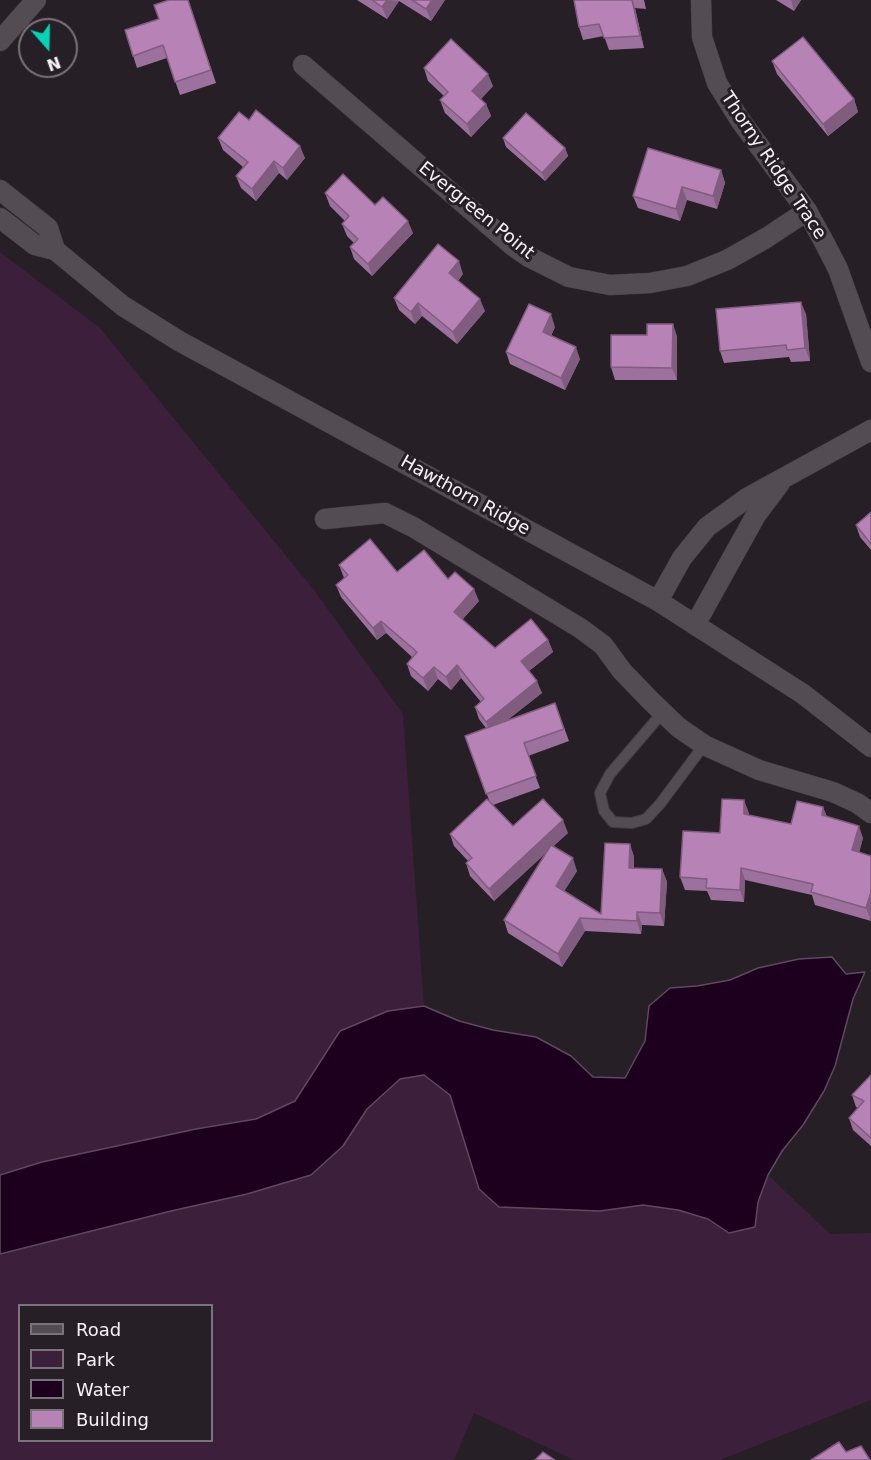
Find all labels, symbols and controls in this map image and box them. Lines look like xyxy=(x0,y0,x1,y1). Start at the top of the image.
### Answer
north arrow xyxy=(18,18,78,78)
text: N xyxy=(44,52,63,75)
street label: Thorny Ridge Trace xyxy=(716,88,830,244)
street label: Evergreen Point xyxy=(414,158,538,264)
street label: Hawthorn Ridge xyxy=(397,452,533,540)
legend xyxy=(18,1304,213,1442)
text: Road xyxy=(76,1319,121,1340)
text: Park xyxy=(76,1349,115,1370)
text: Water xyxy=(76,1379,129,1400)
text: Building xyxy=(76,1409,149,1430)

